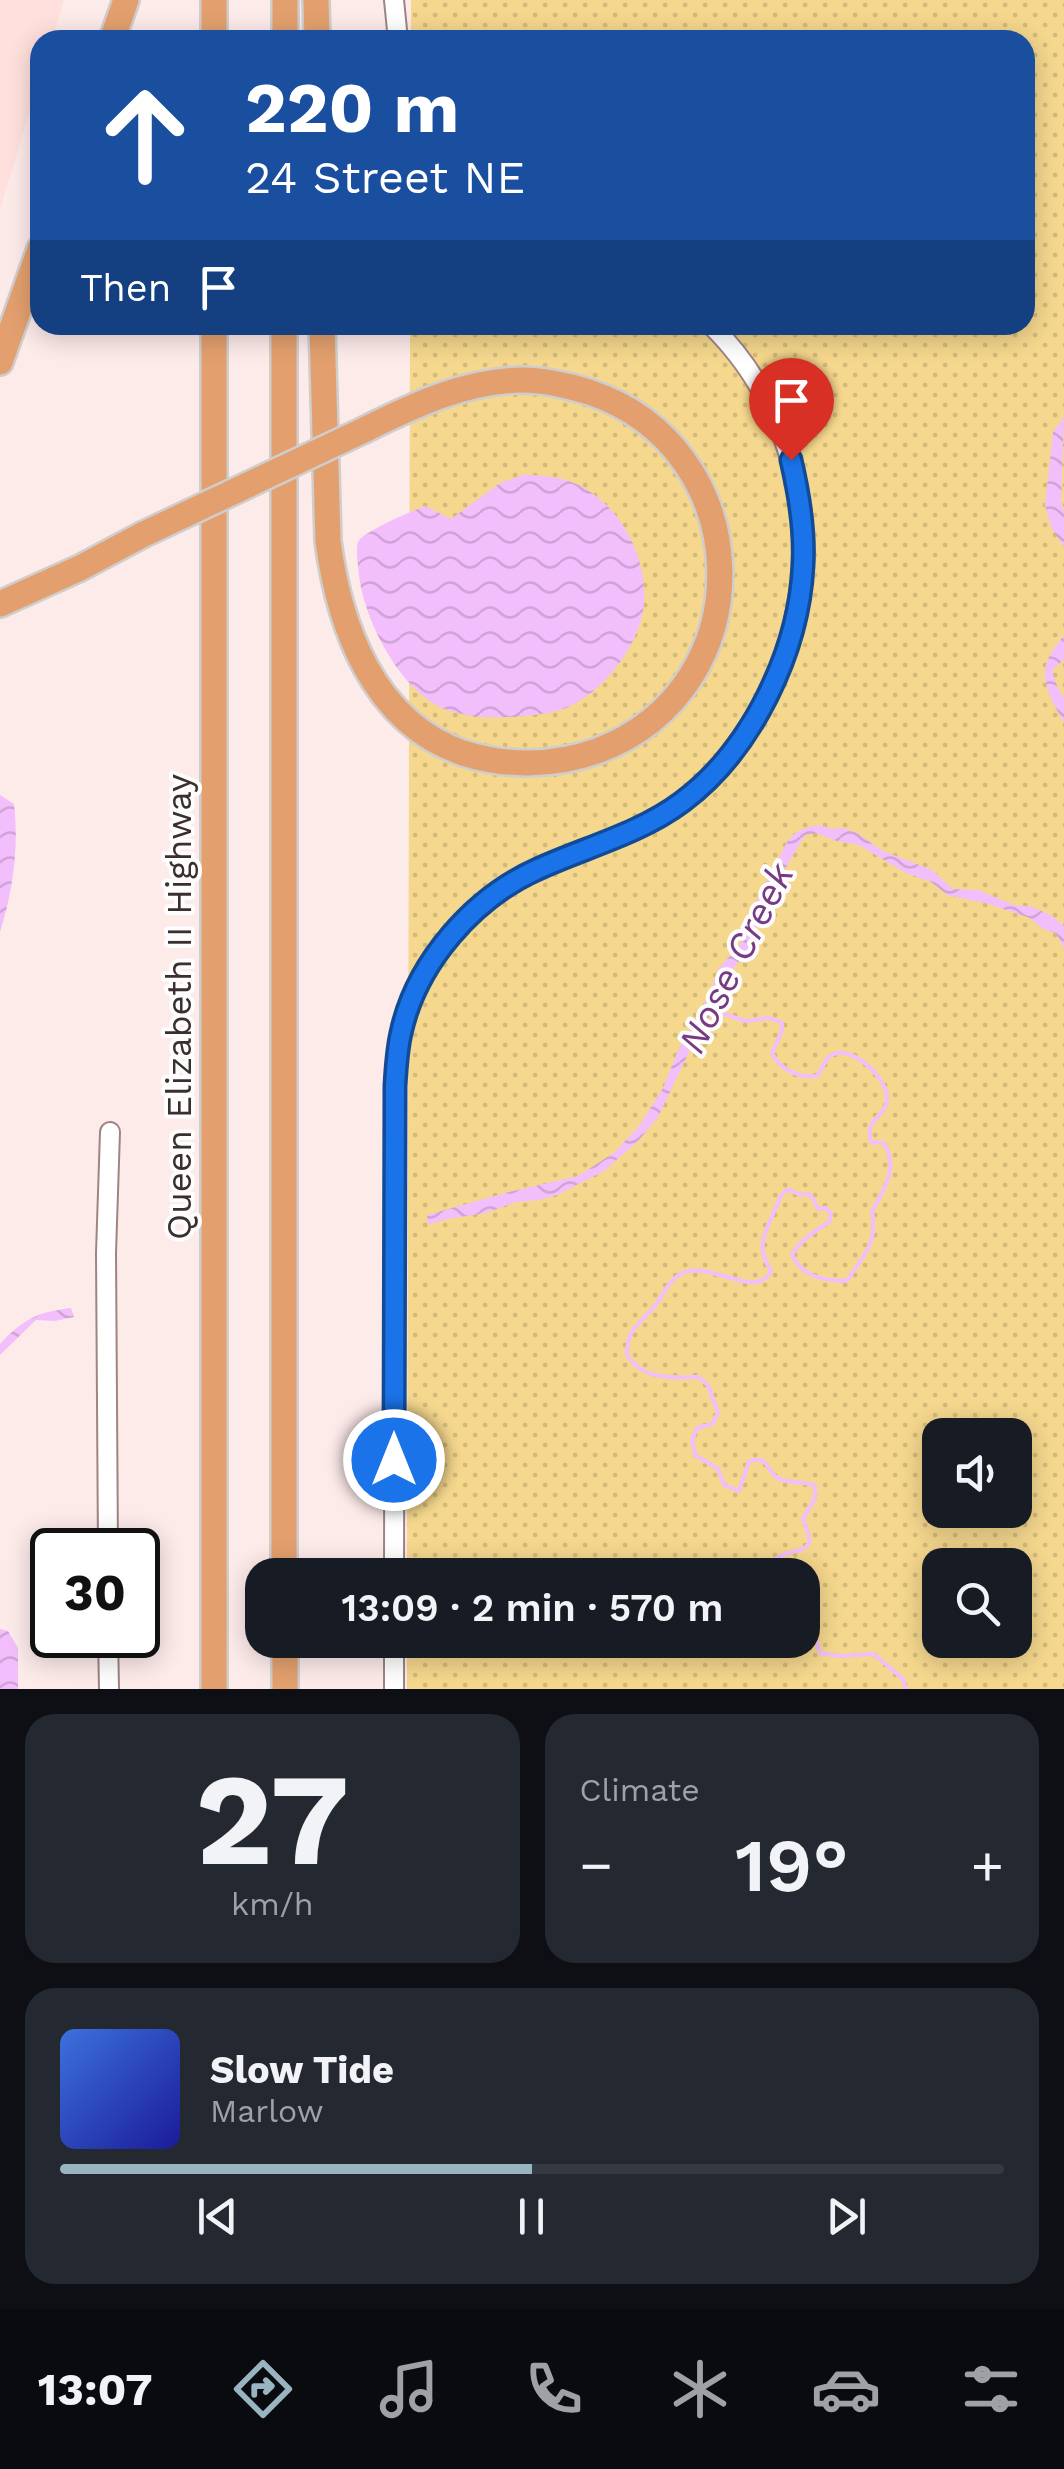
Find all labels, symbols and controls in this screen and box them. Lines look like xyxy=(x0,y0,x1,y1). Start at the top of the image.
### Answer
text: 220 m xyxy=(245,67,459,149)
icon: ahead xyxy=(80,70,210,200)
text: 24 Street NE xyxy=(245,151,525,204)
icon: arrive xyxy=(191,260,246,315)
text: Then xyxy=(80,266,171,310)
pin xyxy=(749,358,834,461)
icon: arrive xyxy=(764,373,819,428)
street label: Queen Elizabeth II Highway xyxy=(158,774,200,1240)
water label: Nose Creek xyxy=(669,855,803,1060)
position arrow xyxy=(342,1408,446,1512)
map controls xyxy=(922,1418,1032,1658)
button: sound xyxy=(922,1418,1032,1528)
speed limit sign: 30 xyxy=(30,1528,160,1658)
button: search xyxy=(922,1548,1032,1658)
text: 13:09 · 2 min · 570 m xyxy=(341,1586,724,1630)
text: 27 xyxy=(195,1743,349,1896)
text: Climate xyxy=(580,1771,700,1809)
text: 19° xyxy=(735,1821,849,1909)
text: − xyxy=(580,1833,613,1897)
text: + xyxy=(971,1833,1004,1897)
text: km/h xyxy=(231,1885,313,1923)
text: Slow Tide xyxy=(210,2048,394,2092)
text: Marlow xyxy=(210,2092,324,2130)
icon: previous xyxy=(190,2189,245,2244)
icon: pause xyxy=(504,2189,559,2244)
icon: next xyxy=(819,2189,874,2244)
icon: directions xyxy=(228,2354,298,2424)
icon: music xyxy=(374,2354,444,2424)
icon: phone xyxy=(519,2354,589,2424)
icon: climate xyxy=(665,2354,735,2424)
icon: car xyxy=(811,2354,881,2424)
icon: filters xyxy=(956,2354,1026,2424)
text: 13:07 xyxy=(38,2363,153,2416)

